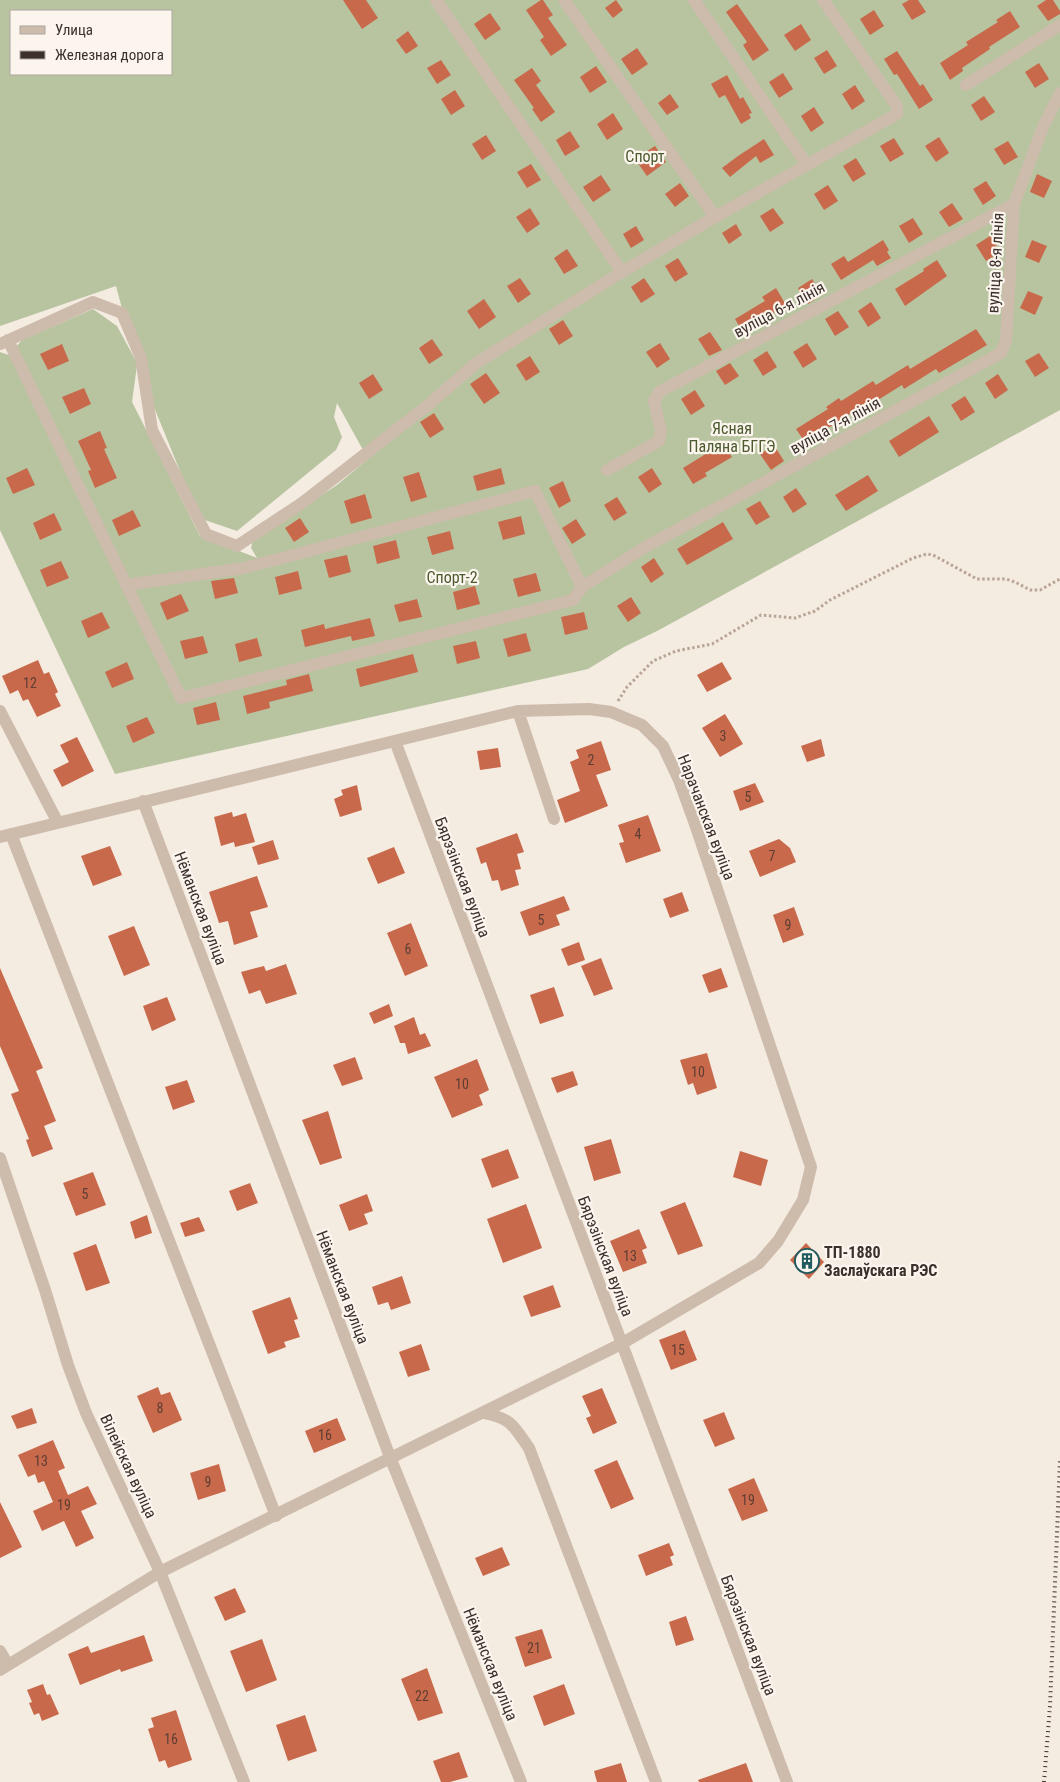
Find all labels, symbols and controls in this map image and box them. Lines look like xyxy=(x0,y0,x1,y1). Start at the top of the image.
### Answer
legend xyxy=(10,10,172,75)
text: Улица xyxy=(55,21,93,39)
text: Железная дорога xyxy=(55,46,164,64)
park label: Спорт xyxy=(625,147,665,166)
street label: вуліца 8-я лінія xyxy=(983,212,1008,314)
street label: вуліца 6-я лінія xyxy=(730,277,828,341)
street label: вуліца 7-я лінія xyxy=(787,393,884,458)
park label: Ясная Паляна БГГЭ xyxy=(689,419,775,456)
park label: Спорт-2 xyxy=(426,568,478,587)
house number: 12 xyxy=(23,675,37,691)
house number: 3 xyxy=(720,728,726,744)
house number: 2 xyxy=(588,752,595,768)
street label: Нарачанская вуліца xyxy=(674,752,739,883)
house number: 5 xyxy=(745,789,752,805)
street label: Бярэзінская вуліца xyxy=(431,814,494,940)
house number: 4 xyxy=(635,826,642,842)
house number: 7 xyxy=(769,848,776,864)
street label: Нёманская вуліца xyxy=(170,849,231,968)
house number: 5 xyxy=(538,912,545,928)
house number: 9 xyxy=(785,917,791,933)
house number: 6 xyxy=(405,941,412,957)
house number: 10 xyxy=(691,1064,705,1080)
house number: 10 xyxy=(455,1076,469,1092)
house number: 5 xyxy=(82,1186,89,1202)
street label: Бярэзінская вуліца xyxy=(574,1193,637,1319)
street label: Нёманская вуліца xyxy=(312,1228,373,1347)
place label: ТП-1880 Заслаўскага РЭС xyxy=(824,1243,937,1280)
house number: 13 xyxy=(623,1248,637,1264)
building icon: ТП-1880 Заслаўскага РЭС xyxy=(794,1248,820,1274)
house number: 15 xyxy=(671,1342,685,1358)
house number: 8 xyxy=(157,1400,164,1416)
street label: Вілейская вуліца xyxy=(96,1411,161,1521)
house number: 16 xyxy=(318,1427,332,1443)
house number: 13 xyxy=(34,1453,48,1469)
house number: 9 xyxy=(205,1474,211,1490)
house number: 19 xyxy=(741,1492,755,1508)
house number: 19 xyxy=(57,1497,71,1513)
street label: Бярэзінская вуліца xyxy=(717,1572,780,1698)
street label: Нёманская вуліца xyxy=(459,1605,522,1723)
house number: 21 xyxy=(527,1640,541,1656)
house number: 22 xyxy=(415,1688,429,1704)
house number: 16 xyxy=(164,1731,178,1747)

